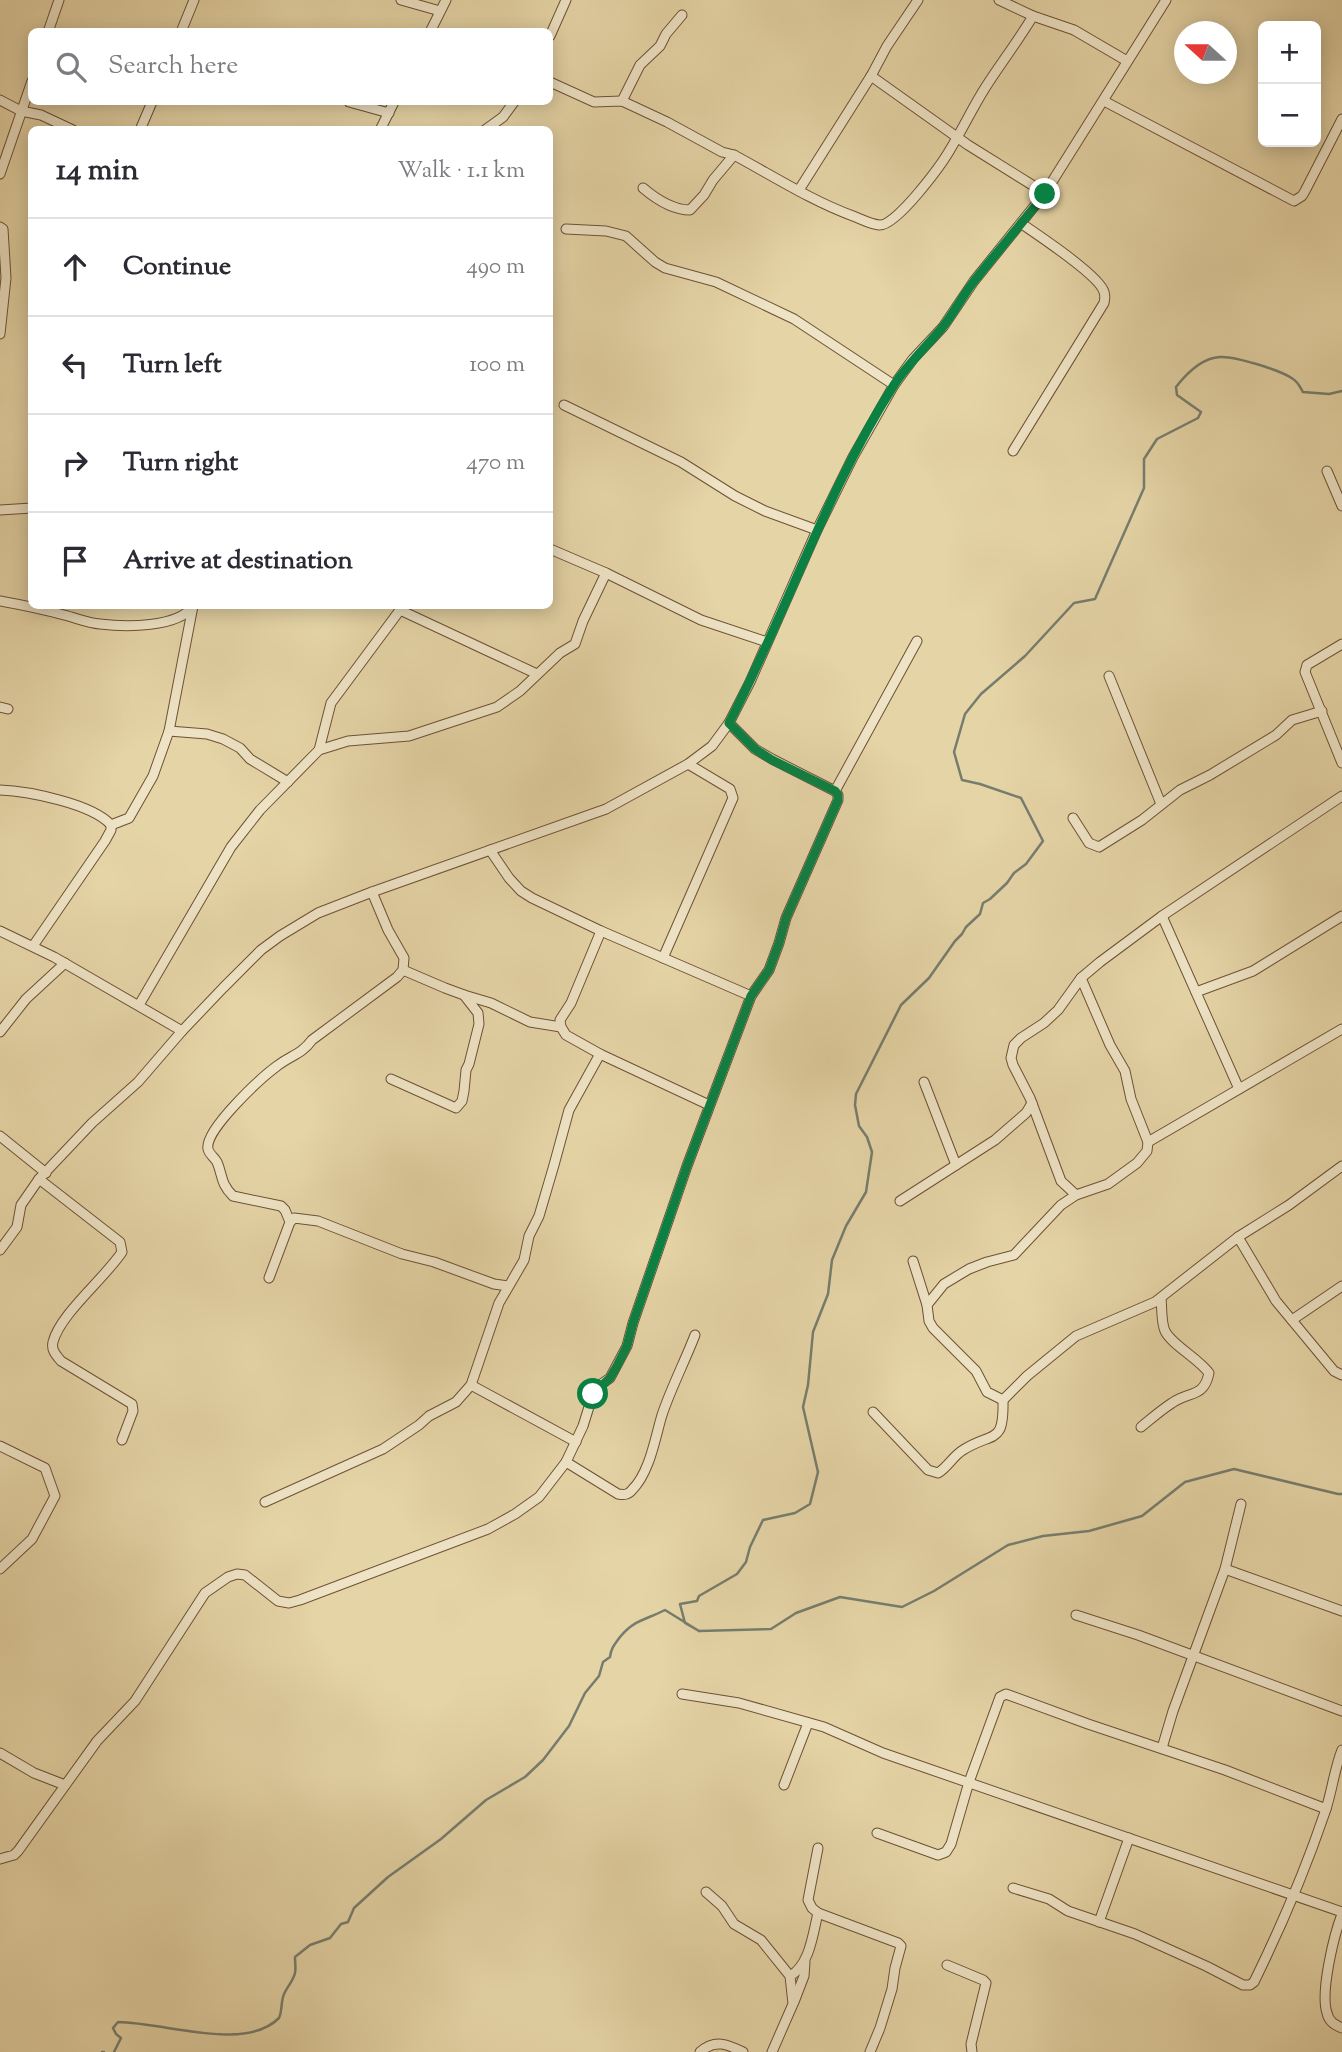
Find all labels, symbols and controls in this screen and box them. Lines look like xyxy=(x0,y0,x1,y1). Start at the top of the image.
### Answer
north arrow xyxy=(1174,21,1237,84)
map controls xyxy=(1258,21,1321,147)
button: + xyxy=(1258,21,1321,84)
search box xyxy=(28,28,553,105)
icon: search xyxy=(52,48,90,86)
text: Search here xyxy=(108,48,238,85)
button: − xyxy=(1258,84,1321,147)
text: 14 min xyxy=(56,150,139,193)
text: Walk · 1.1 km xyxy=(398,155,525,188)
route end xyxy=(1029,178,1060,209)
icon: ahead xyxy=(56,248,94,286)
text: Continue xyxy=(123,249,231,286)
text: 490 m xyxy=(466,251,525,284)
icon: left xyxy=(56,346,94,384)
text: Turn left xyxy=(123,347,222,384)
text: 100 m xyxy=(469,349,525,382)
icon: right xyxy=(56,444,94,482)
text: Turn right xyxy=(123,445,238,482)
text: 470 m xyxy=(466,447,525,480)
icon: arrive xyxy=(56,542,94,580)
text: Arrive at destination xyxy=(123,543,353,580)
route start xyxy=(577,1378,608,1409)

